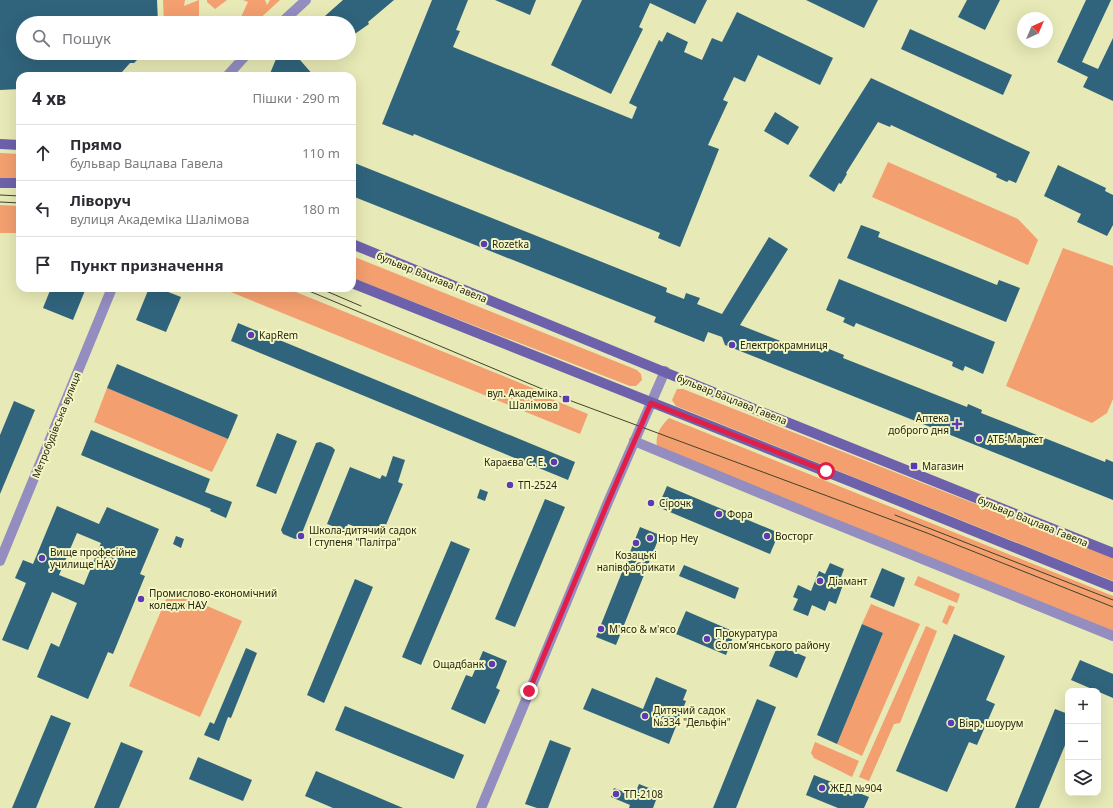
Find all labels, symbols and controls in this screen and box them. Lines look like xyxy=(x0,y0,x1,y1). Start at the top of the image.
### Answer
north arrow xyxy=(1017,12,1053,48)
search box xyxy=(16,16,356,60)
icon: search xyxy=(30,27,52,49)
text: Пошук xyxy=(62,28,111,48)
text: 4 хв xyxy=(32,87,66,110)
text: Пішки · 290 m xyxy=(252,89,340,107)
text: Прямо xyxy=(70,134,122,154)
icon: ahead xyxy=(32,142,54,164)
text: 110 m xyxy=(302,144,340,162)
text: бульвар Вацлава Гавела xyxy=(70,154,223,172)
text: Ліворуч xyxy=(70,190,131,210)
icon: left xyxy=(32,198,54,220)
text: 180 m xyxy=(302,200,340,218)
text: вулиця Академіка Шалімова xyxy=(70,210,249,228)
place label: Rozetka xyxy=(492,237,529,251)
marker: Rozetka xyxy=(479,239,489,249)
street label: бульвар Вацлава Гавела xyxy=(375,248,489,306)
icon: arrive xyxy=(32,254,54,276)
text: Пункт призначення xyxy=(70,255,224,275)
place label: KapRem xyxy=(259,328,298,342)
marker: KapRem xyxy=(246,330,256,340)
place label: Електрокрамниця xyxy=(740,338,828,352)
marker: Електрокрамниця xyxy=(727,340,737,350)
street label: Метробудівська вулиця xyxy=(28,370,84,480)
street label: бульвар Вацлава Гавела xyxy=(675,370,789,428)
place label: вул. Академіка Шалімова xyxy=(487,386,558,412)
marker: вул. Академіка Шалімова xyxy=(561,394,571,404)
place label: Аптека доброго дня xyxy=(888,411,949,437)
marker: Аптека доброго дня xyxy=(952,419,962,429)
place label: АТБ-Маркет xyxy=(987,432,1044,446)
marker: АТБ-Маркет xyxy=(974,434,984,444)
place label: Караєва С. Е. xyxy=(484,455,546,469)
marker: Караєва С. Е. xyxy=(549,457,559,467)
place label: Магазин xyxy=(922,459,964,473)
marker: Магазин xyxy=(909,461,919,471)
route start xyxy=(817,462,835,480)
place label: ТП-2524 xyxy=(518,478,557,492)
marker: ТП-2524 xyxy=(505,480,515,490)
street label: бульвар Вацлава Гавела xyxy=(976,492,1090,550)
place label: Сірочк xyxy=(659,496,692,510)
marker: Сірочк xyxy=(646,498,656,508)
place label: Фора xyxy=(727,507,753,521)
marker: Фора xyxy=(714,509,724,519)
place label: Школа-дитячий садок І ступеня "Палітра" xyxy=(309,523,417,549)
place label: Восторг xyxy=(775,529,814,543)
marker: Школа-дитячий садок І ступеня "Палітра" xyxy=(296,531,306,541)
place label: Hop Hey xyxy=(658,531,699,545)
marker: Восторг xyxy=(762,531,772,541)
marker: Hop Hey xyxy=(645,533,655,543)
marker: Козацькі напівфабрикати xyxy=(631,538,641,548)
place label: Вище професійне училище НАУ xyxy=(50,545,137,571)
place label: Козацькі напівфабрикати xyxy=(597,548,675,574)
marker: Вище професійне училище НАУ xyxy=(37,553,47,563)
place label: Діамант xyxy=(828,574,868,588)
marker: Діамант xyxy=(815,576,825,586)
place label: Промислово-економічний коледж НАУ xyxy=(149,586,277,612)
marker: Промислово-економічний коледж НАУ xyxy=(136,594,146,604)
place label: М'ясо & м'ясо xyxy=(609,622,676,636)
marker: М'ясо & м'ясо xyxy=(596,624,606,634)
place label: Прокуратура Солом’янського району xyxy=(715,626,831,652)
marker: Прокуратура Солом’янського району xyxy=(702,634,712,644)
place label: Ощадбанк xyxy=(433,657,485,671)
marker: Ощадбанк xyxy=(487,659,497,669)
route end xyxy=(520,682,538,700)
map controls xyxy=(1065,688,1101,796)
button: + xyxy=(1065,688,1101,724)
place label: Дитячий садок №334 "Дельфін" xyxy=(653,703,731,729)
marker: Дитячий садок №334 "Дельфін" xyxy=(640,711,650,721)
place label: Віяр, шоурум xyxy=(959,716,1023,730)
marker: Віяр, шоурум xyxy=(946,718,956,728)
button: − xyxy=(1065,724,1101,760)
button: layers xyxy=(1065,760,1101,796)
place label: ЖЕД №904 xyxy=(830,781,882,795)
marker: ЖЕД №904 xyxy=(817,783,827,793)
place label: ТП-2108 xyxy=(624,787,663,801)
marker: ТП-2108 xyxy=(611,789,621,799)

